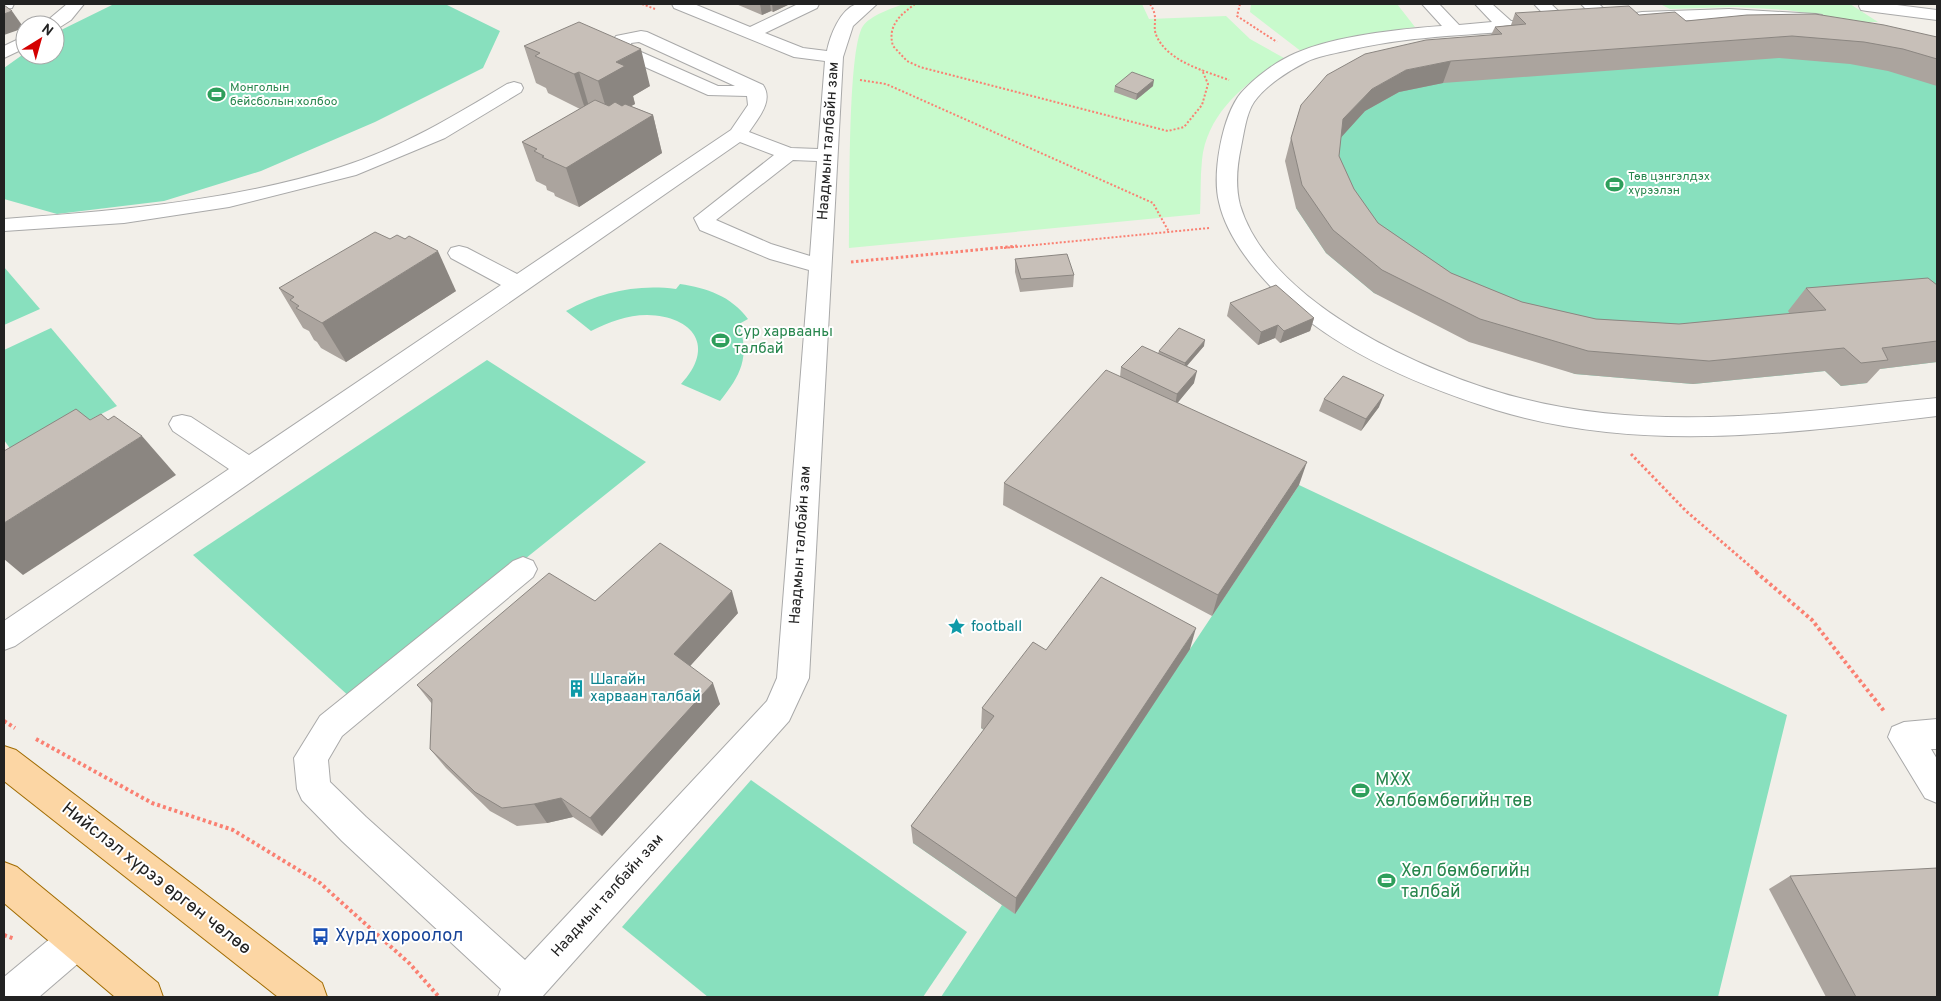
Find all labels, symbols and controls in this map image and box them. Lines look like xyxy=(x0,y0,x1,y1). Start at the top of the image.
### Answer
north arrow xyxy=(15,15,65,65)
text: N xyxy=(38,21,56,41)
street label: Наадмын талбайн зам xyxy=(814,61,844,221)
place label: Монголын бейсболын холбоо xyxy=(230,80,338,110)
sports icon: Монголын бейсболын холбоо xyxy=(206,85,226,105)
place label: Төв цэнгэлдэх хүрээлэн xyxy=(1628,169,1710,199)
sports icon: Төв цэнгэлдэх хүрээлэн xyxy=(1604,174,1624,194)
place label: Сур харвааны талбай xyxy=(734,323,833,359)
sports icon: Сур харвааны талбай xyxy=(710,331,730,351)
street label: Наадмын талбайн зам xyxy=(786,465,816,625)
place icon: football xyxy=(947,617,967,637)
place label: football xyxy=(971,618,1022,637)
place label: Шагайн харваан талбай xyxy=(590,671,701,707)
building icon: Шагайн харваан талбай xyxy=(566,679,586,699)
place label: МХХ Хөлбөмбөгийн төв xyxy=(1375,769,1533,813)
sports icon: МХХ Хөлбөмбөгийн төв xyxy=(1351,780,1371,800)
street label: Нийслэл хүрээ өргөн чөлөө xyxy=(56,798,256,960)
street label: Наадмын талбайн зам xyxy=(548,831,668,961)
place label: Хөл бөмбөгийн талбай xyxy=(1401,860,1530,904)
sports icon: Хөл бөмбөгийн талбай xyxy=(1377,871,1397,891)
place label: Хурд хороолол xyxy=(335,925,463,948)
bus stop icon: Хурд хороолол xyxy=(311,926,331,946)

